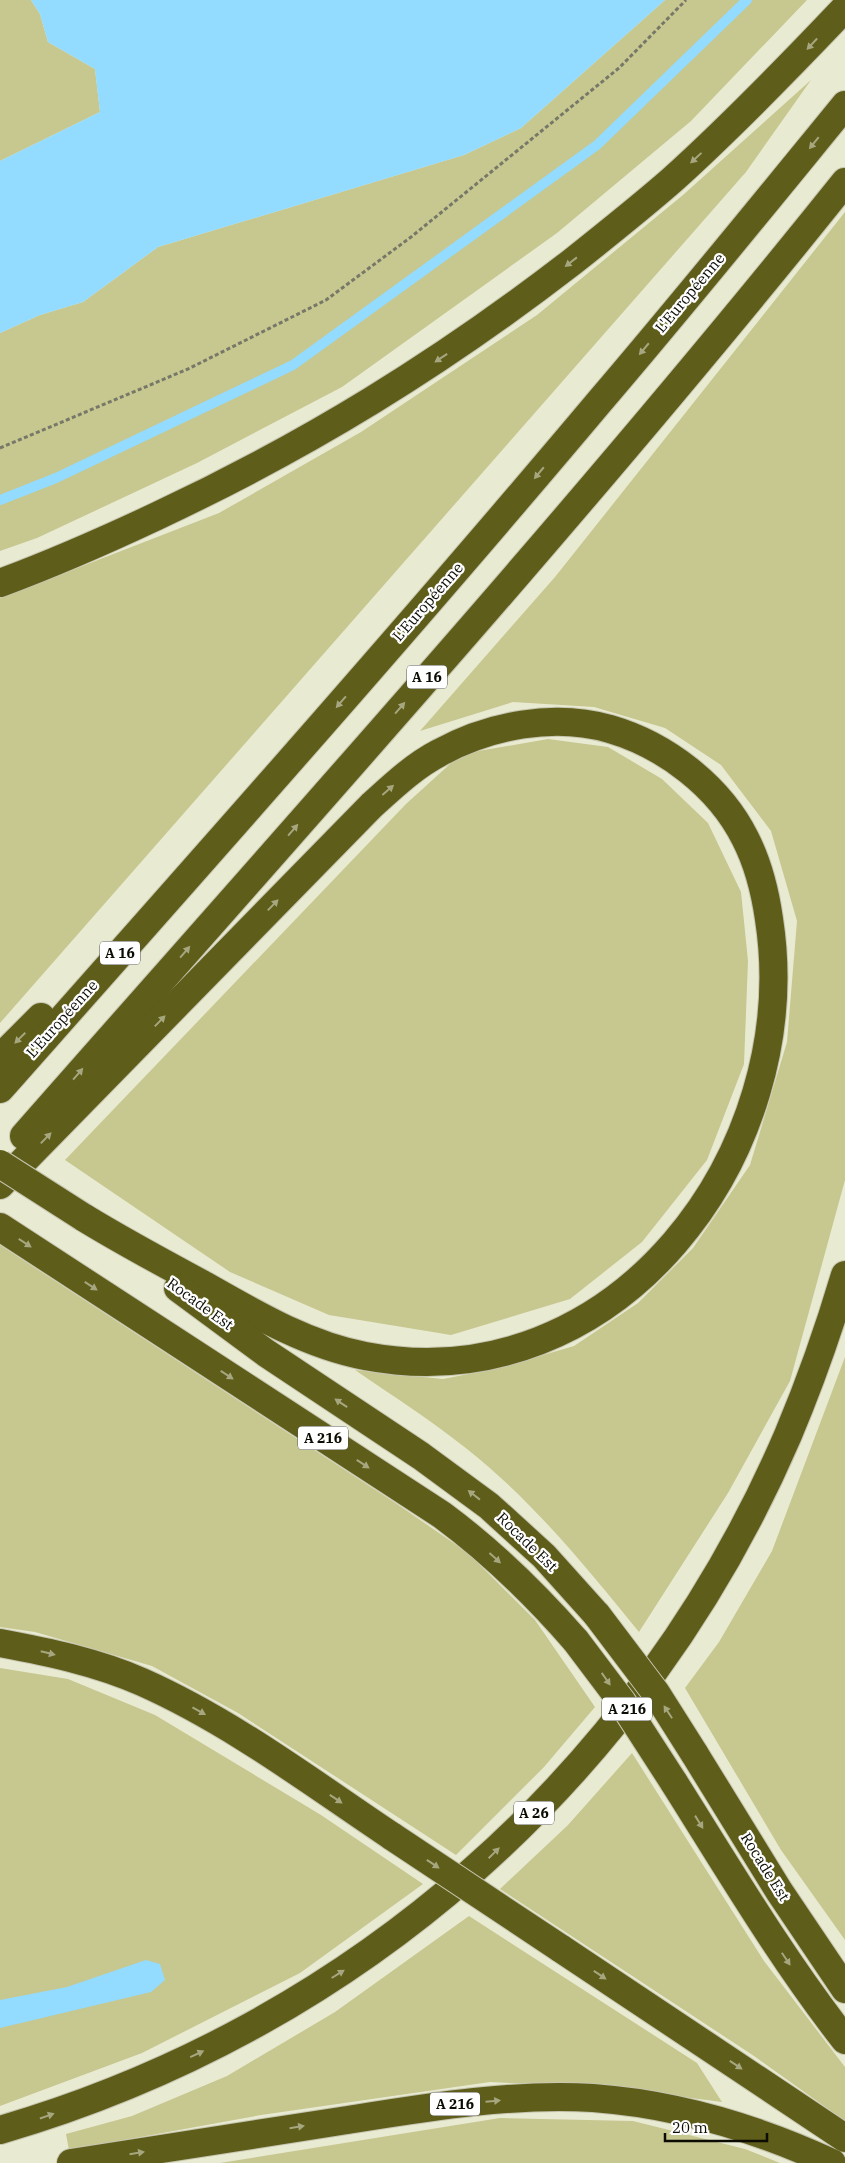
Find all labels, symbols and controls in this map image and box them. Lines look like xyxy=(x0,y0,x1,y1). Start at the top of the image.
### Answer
one-way arrow xyxy=(806,37,818,49)
one-way arrow xyxy=(809,136,820,149)
one-way arrow xyxy=(690,152,702,163)
street label: L'Européenne xyxy=(651,249,728,336)
one-way arrow xyxy=(565,257,578,267)
one-way arrow xyxy=(638,342,649,355)
one-way arrow xyxy=(434,353,447,363)
one-way arrow xyxy=(533,467,545,479)
street label: L'Européenne xyxy=(388,558,467,645)
road number: A 16 xyxy=(407,666,447,689)
one-way arrow xyxy=(336,696,347,709)
one-way arrow xyxy=(394,702,406,714)
one-way arrow xyxy=(381,785,394,796)
one-way arrow xyxy=(287,823,298,836)
one-way arrow xyxy=(267,899,279,911)
road number: A 16 xyxy=(100,941,140,964)
one-way arrow xyxy=(180,945,191,958)
street label: L'Européenne xyxy=(22,976,102,1061)
one-way arrow xyxy=(153,1016,165,1028)
one-way arrow xyxy=(14,1032,26,1044)
one-way arrow xyxy=(73,1068,84,1081)
one-way arrow xyxy=(40,1132,52,1144)
one-way arrow xyxy=(18,1238,32,1248)
street label: Rocade Est xyxy=(164,1273,237,1334)
one-way arrow xyxy=(84,1281,98,1291)
one-way arrow xyxy=(220,1370,234,1380)
one-way arrow xyxy=(334,1398,348,1408)
road number: A 216 xyxy=(298,1426,348,1450)
one-way arrow xyxy=(356,1459,370,1468)
one-way arrow xyxy=(467,1490,481,1500)
street label: Rocade Est xyxy=(493,1508,562,1575)
one-way arrow xyxy=(489,1552,501,1564)
one-way arrow xyxy=(40,1649,55,1657)
one-way arrow xyxy=(601,1672,611,1686)
road number: A 216 xyxy=(602,1698,652,1720)
one-way arrow xyxy=(663,1705,672,1719)
one-way arrow xyxy=(192,1707,205,1716)
one-way arrow xyxy=(329,1794,342,1804)
road number: A 26 xyxy=(514,1802,554,1825)
one-way arrow xyxy=(694,1815,704,1829)
street label: Rocade Est xyxy=(737,1829,794,1904)
one-way arrow xyxy=(487,1847,499,1859)
one-way arrow xyxy=(427,1859,440,1869)
one-way arrow xyxy=(781,1952,791,1966)
one-way arrow xyxy=(331,1969,345,1979)
one-way arrow xyxy=(593,1970,607,1980)
one-way arrow xyxy=(190,2050,204,2058)
one-way arrow xyxy=(729,2060,742,2070)
road number: A 216 xyxy=(430,2092,480,2116)
one-way arrow xyxy=(485,2097,501,2105)
scale bar xyxy=(665,2110,768,2142)
one-way arrow xyxy=(39,2112,54,2119)
text: 20 m xyxy=(672,2118,708,2137)
one-way arrow xyxy=(290,2123,306,2131)
one-way arrow xyxy=(129,2148,145,2156)

